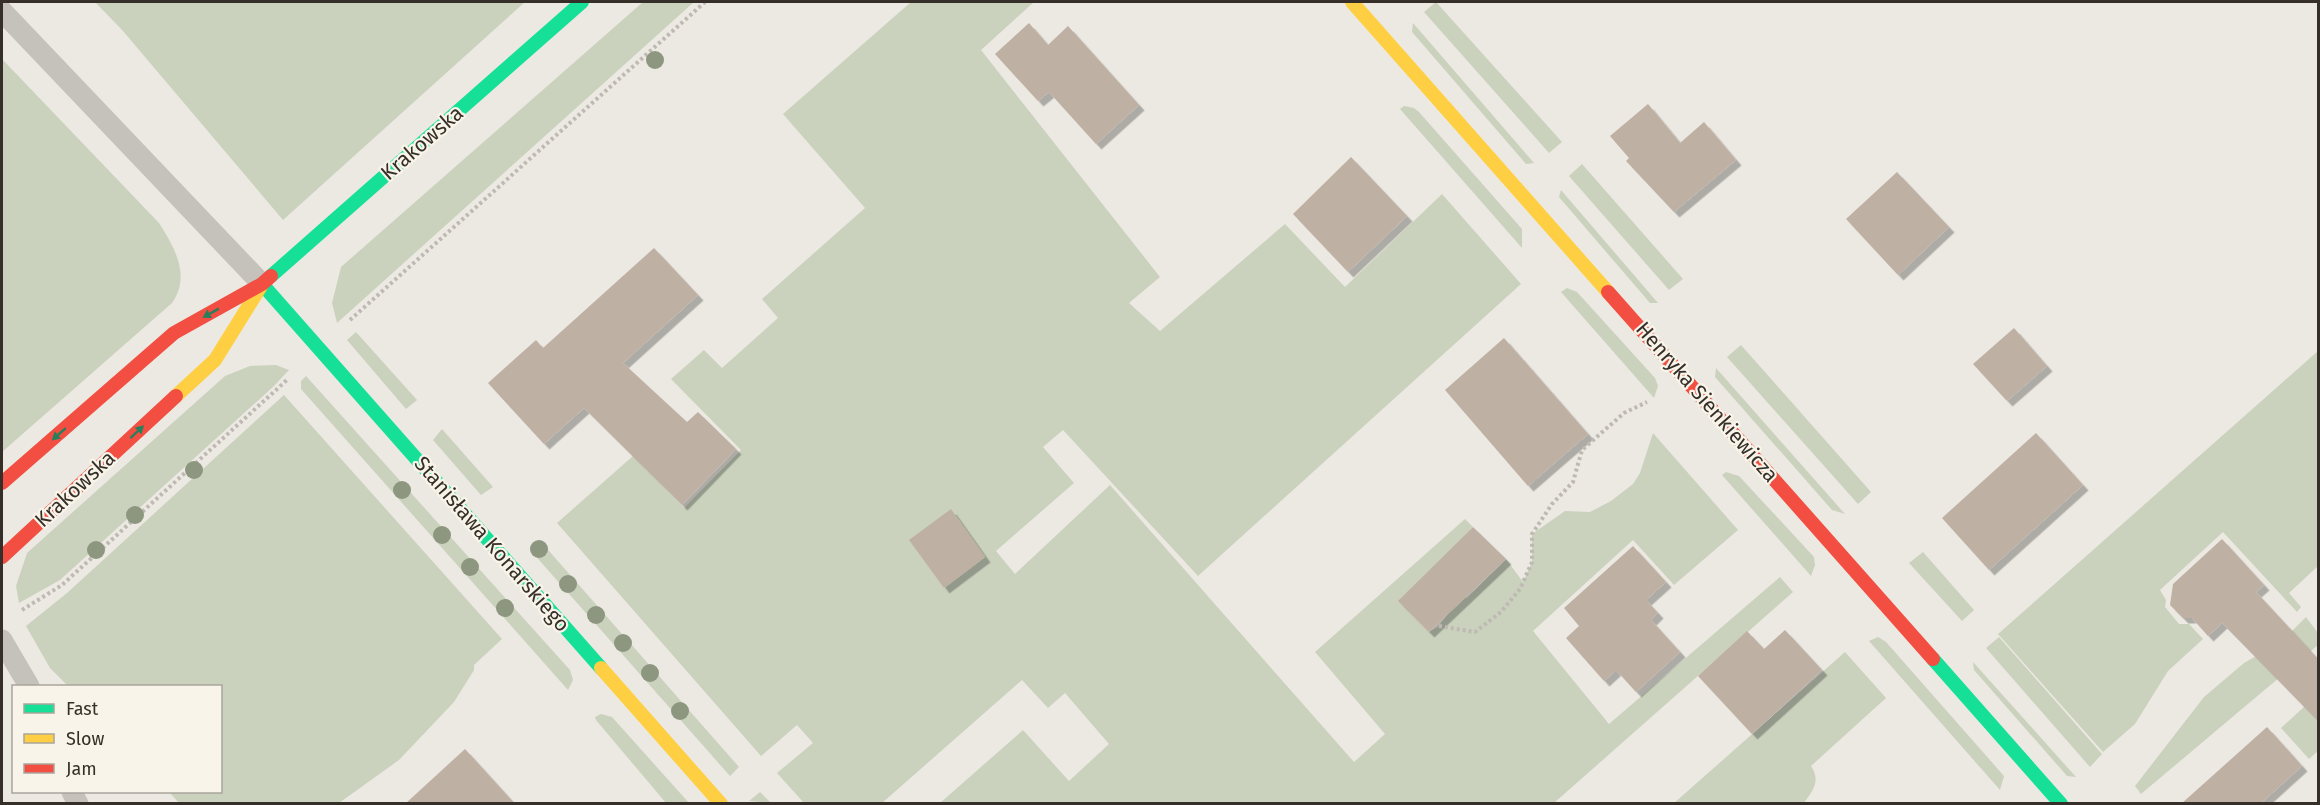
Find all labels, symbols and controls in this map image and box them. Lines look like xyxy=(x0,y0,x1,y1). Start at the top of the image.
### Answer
street label: Krakowska xyxy=(375,100,469,186)
one-way arrow xyxy=(202,308,219,318)
street label: Henryka Sienkiewicza xyxy=(1630,316,1784,488)
one-way arrow xyxy=(130,425,145,439)
one-way arrow xyxy=(51,427,66,441)
street label: Krakowska xyxy=(29,445,121,533)
street label: Stanisława Konarskiego xyxy=(409,451,575,637)
legend xyxy=(12,685,222,793)
text: Fast xyxy=(66,698,99,720)
text: Slow xyxy=(66,728,105,750)
text: Jam xyxy=(66,758,97,780)

